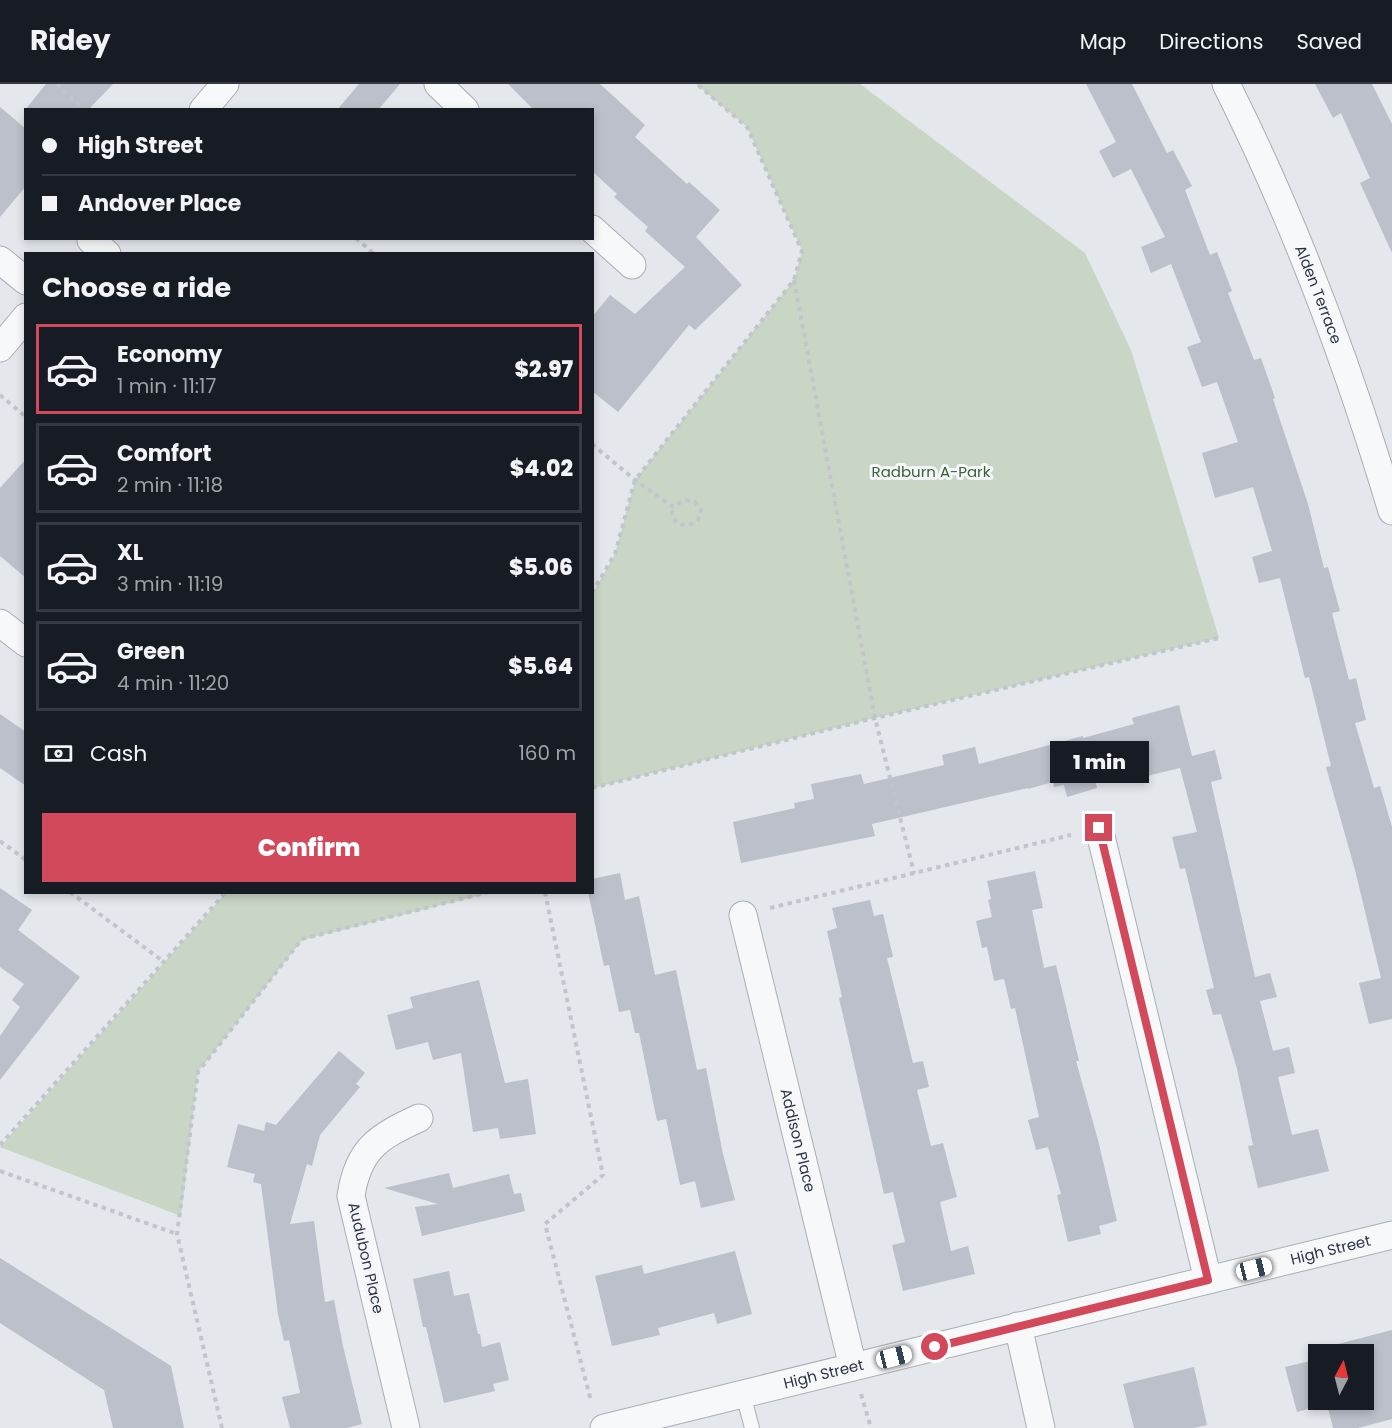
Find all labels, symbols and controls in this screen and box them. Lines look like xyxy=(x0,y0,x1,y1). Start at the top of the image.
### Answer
text: Ridey xyxy=(30,21,110,60)
text: Map xyxy=(1080,27,1126,56)
text: Directions xyxy=(1159,27,1263,56)
text: Saved xyxy=(1296,27,1362,56)
text: High Street xyxy=(78,130,203,161)
text: Andover Place xyxy=(78,188,241,219)
street label: Alden Terrace xyxy=(1290,242,1347,347)
text: Choose a ride xyxy=(42,269,231,306)
text: Economy xyxy=(117,339,222,370)
icon: car xyxy=(45,342,99,396)
text: $2.97 xyxy=(514,354,573,385)
text: 1 min · 11:17 xyxy=(117,372,216,400)
text: Comfort xyxy=(117,438,211,469)
icon: car xyxy=(45,441,99,495)
text: $4.02 xyxy=(510,453,573,484)
park label: Radburn A-Park xyxy=(872,461,991,482)
text: 2 min · 11:18 xyxy=(117,471,223,499)
text: XL xyxy=(117,537,143,568)
icon: car xyxy=(45,540,99,594)
text: $5.06 xyxy=(509,552,573,583)
text: 3 min · 11:19 xyxy=(117,570,223,598)
text: Green xyxy=(117,636,185,667)
icon: car xyxy=(45,639,99,693)
text: $5.64 xyxy=(508,651,573,682)
text: 4 min · 11:20 xyxy=(117,669,229,697)
icon: cash xyxy=(42,737,75,770)
text: Cash xyxy=(90,738,147,769)
text: 160 m xyxy=(518,739,576,767)
callout: 1 min xyxy=(1050,741,1148,783)
text: 1 min xyxy=(1073,748,1126,776)
button: Confirm xyxy=(42,813,576,882)
route end xyxy=(1085,814,1112,841)
street label: Addison Place xyxy=(776,1086,821,1194)
street label: Audubon Place xyxy=(343,1200,390,1316)
street label: High Street xyxy=(1288,1230,1373,1270)
car xyxy=(1234,1256,1274,1282)
route start xyxy=(921,1333,948,1360)
car xyxy=(874,1344,914,1370)
north arrow xyxy=(1308,1344,1374,1410)
map controls xyxy=(1308,1344,1374,1410)
street label: High Street xyxy=(781,1354,866,1394)

